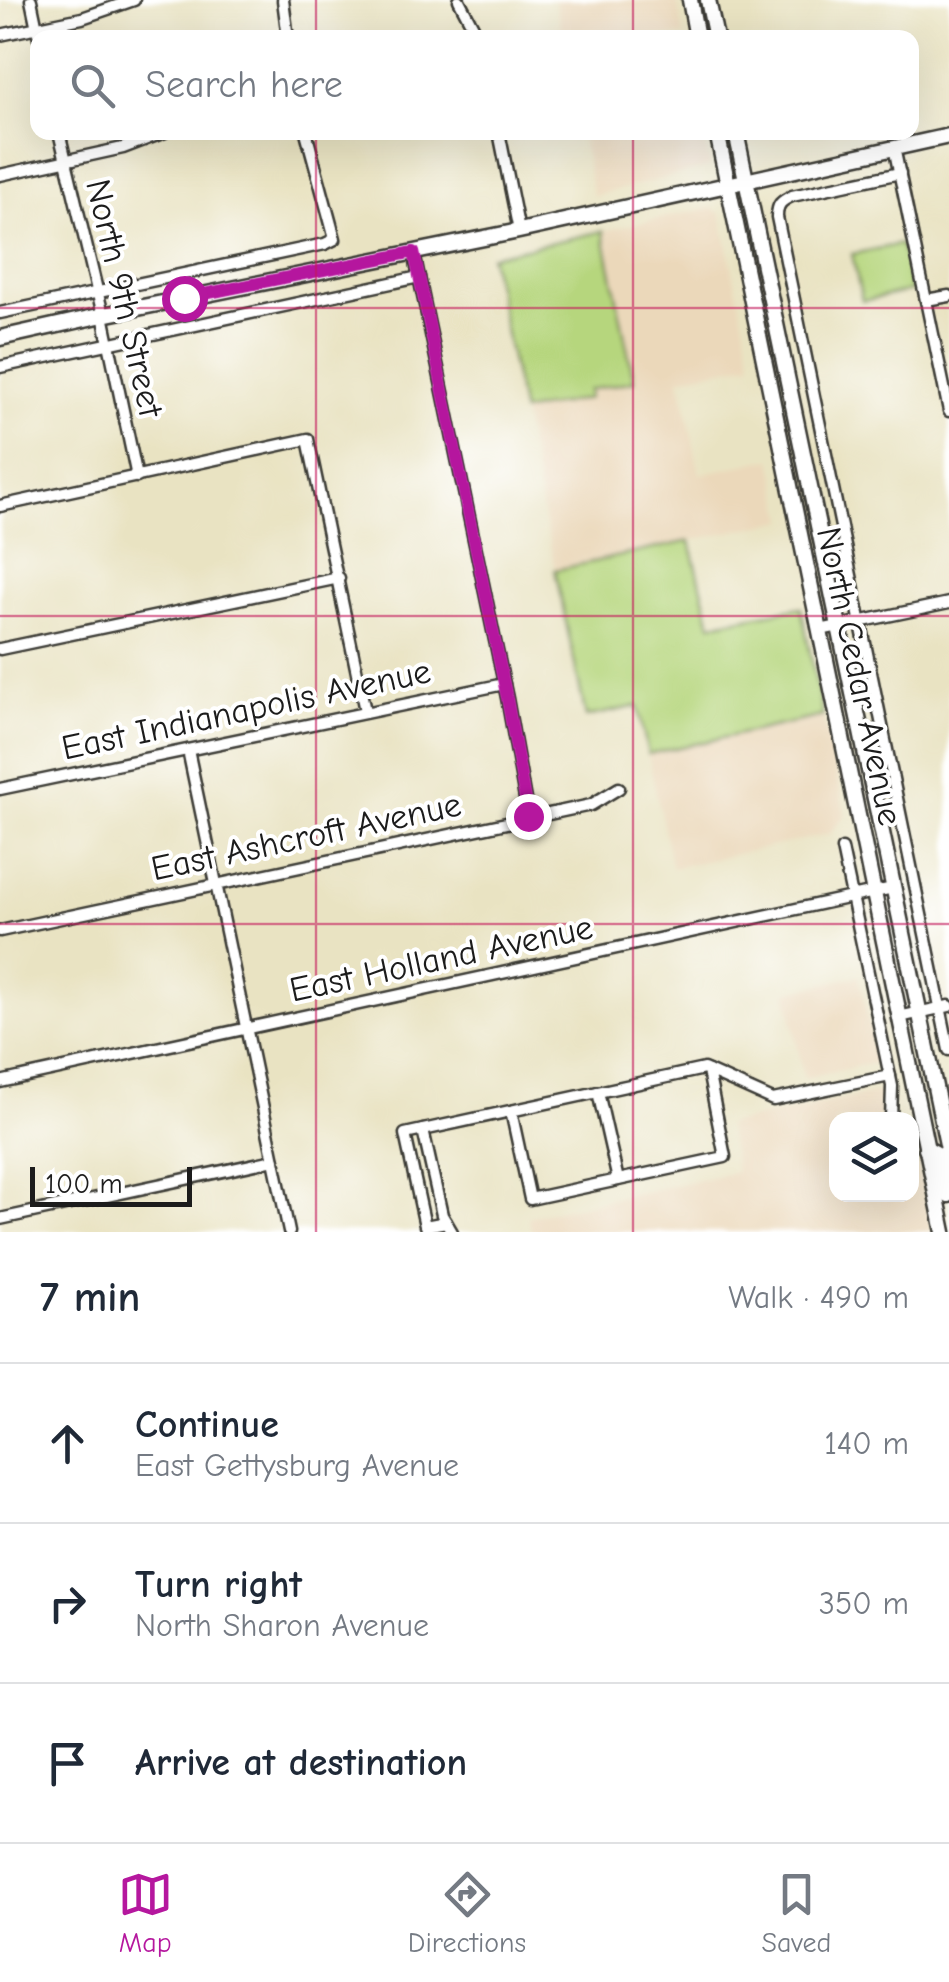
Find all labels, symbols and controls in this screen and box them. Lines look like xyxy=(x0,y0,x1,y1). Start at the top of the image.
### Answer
search box xyxy=(30,30,919,140)
icon: search xyxy=(65,58,120,113)
text: Search here xyxy=(145,63,343,107)
street label: North 9th Street xyxy=(77,175,172,422)
route start xyxy=(162,276,208,322)
street label: North Cedar Avenue xyxy=(808,523,911,829)
street label: East Indianapolis Avenue xyxy=(58,650,434,769)
street label: East Ashcroft Avenue xyxy=(147,784,465,889)
route end xyxy=(506,794,552,840)
street label: East Holland Avenue xyxy=(286,906,596,1011)
map controls xyxy=(829,1112,919,1202)
button: layers xyxy=(829,1112,919,1202)
scale bar xyxy=(30,1162,192,1206)
text: 100 m xyxy=(45,1168,123,1200)
text: 7 min xyxy=(40,1273,140,1322)
text: Walk · 490 m xyxy=(728,1279,909,1316)
text: Continue xyxy=(135,1403,279,1447)
icon: ahead xyxy=(40,1416,95,1471)
text: 140 m xyxy=(824,1425,909,1462)
text: East Gettysburg Avenue xyxy=(135,1447,459,1484)
text: Turn right xyxy=(135,1563,302,1607)
icon: right xyxy=(40,1576,95,1631)
text: 350 m xyxy=(819,1585,909,1622)
text: North Sharon Avenue xyxy=(135,1607,429,1644)
icon: arrive xyxy=(40,1736,95,1791)
text: Arrive at destination xyxy=(135,1741,467,1785)
tab: Map xyxy=(118,1867,173,1959)
tab: Directions xyxy=(408,1867,526,1959)
tab: Saved xyxy=(761,1867,831,1959)

